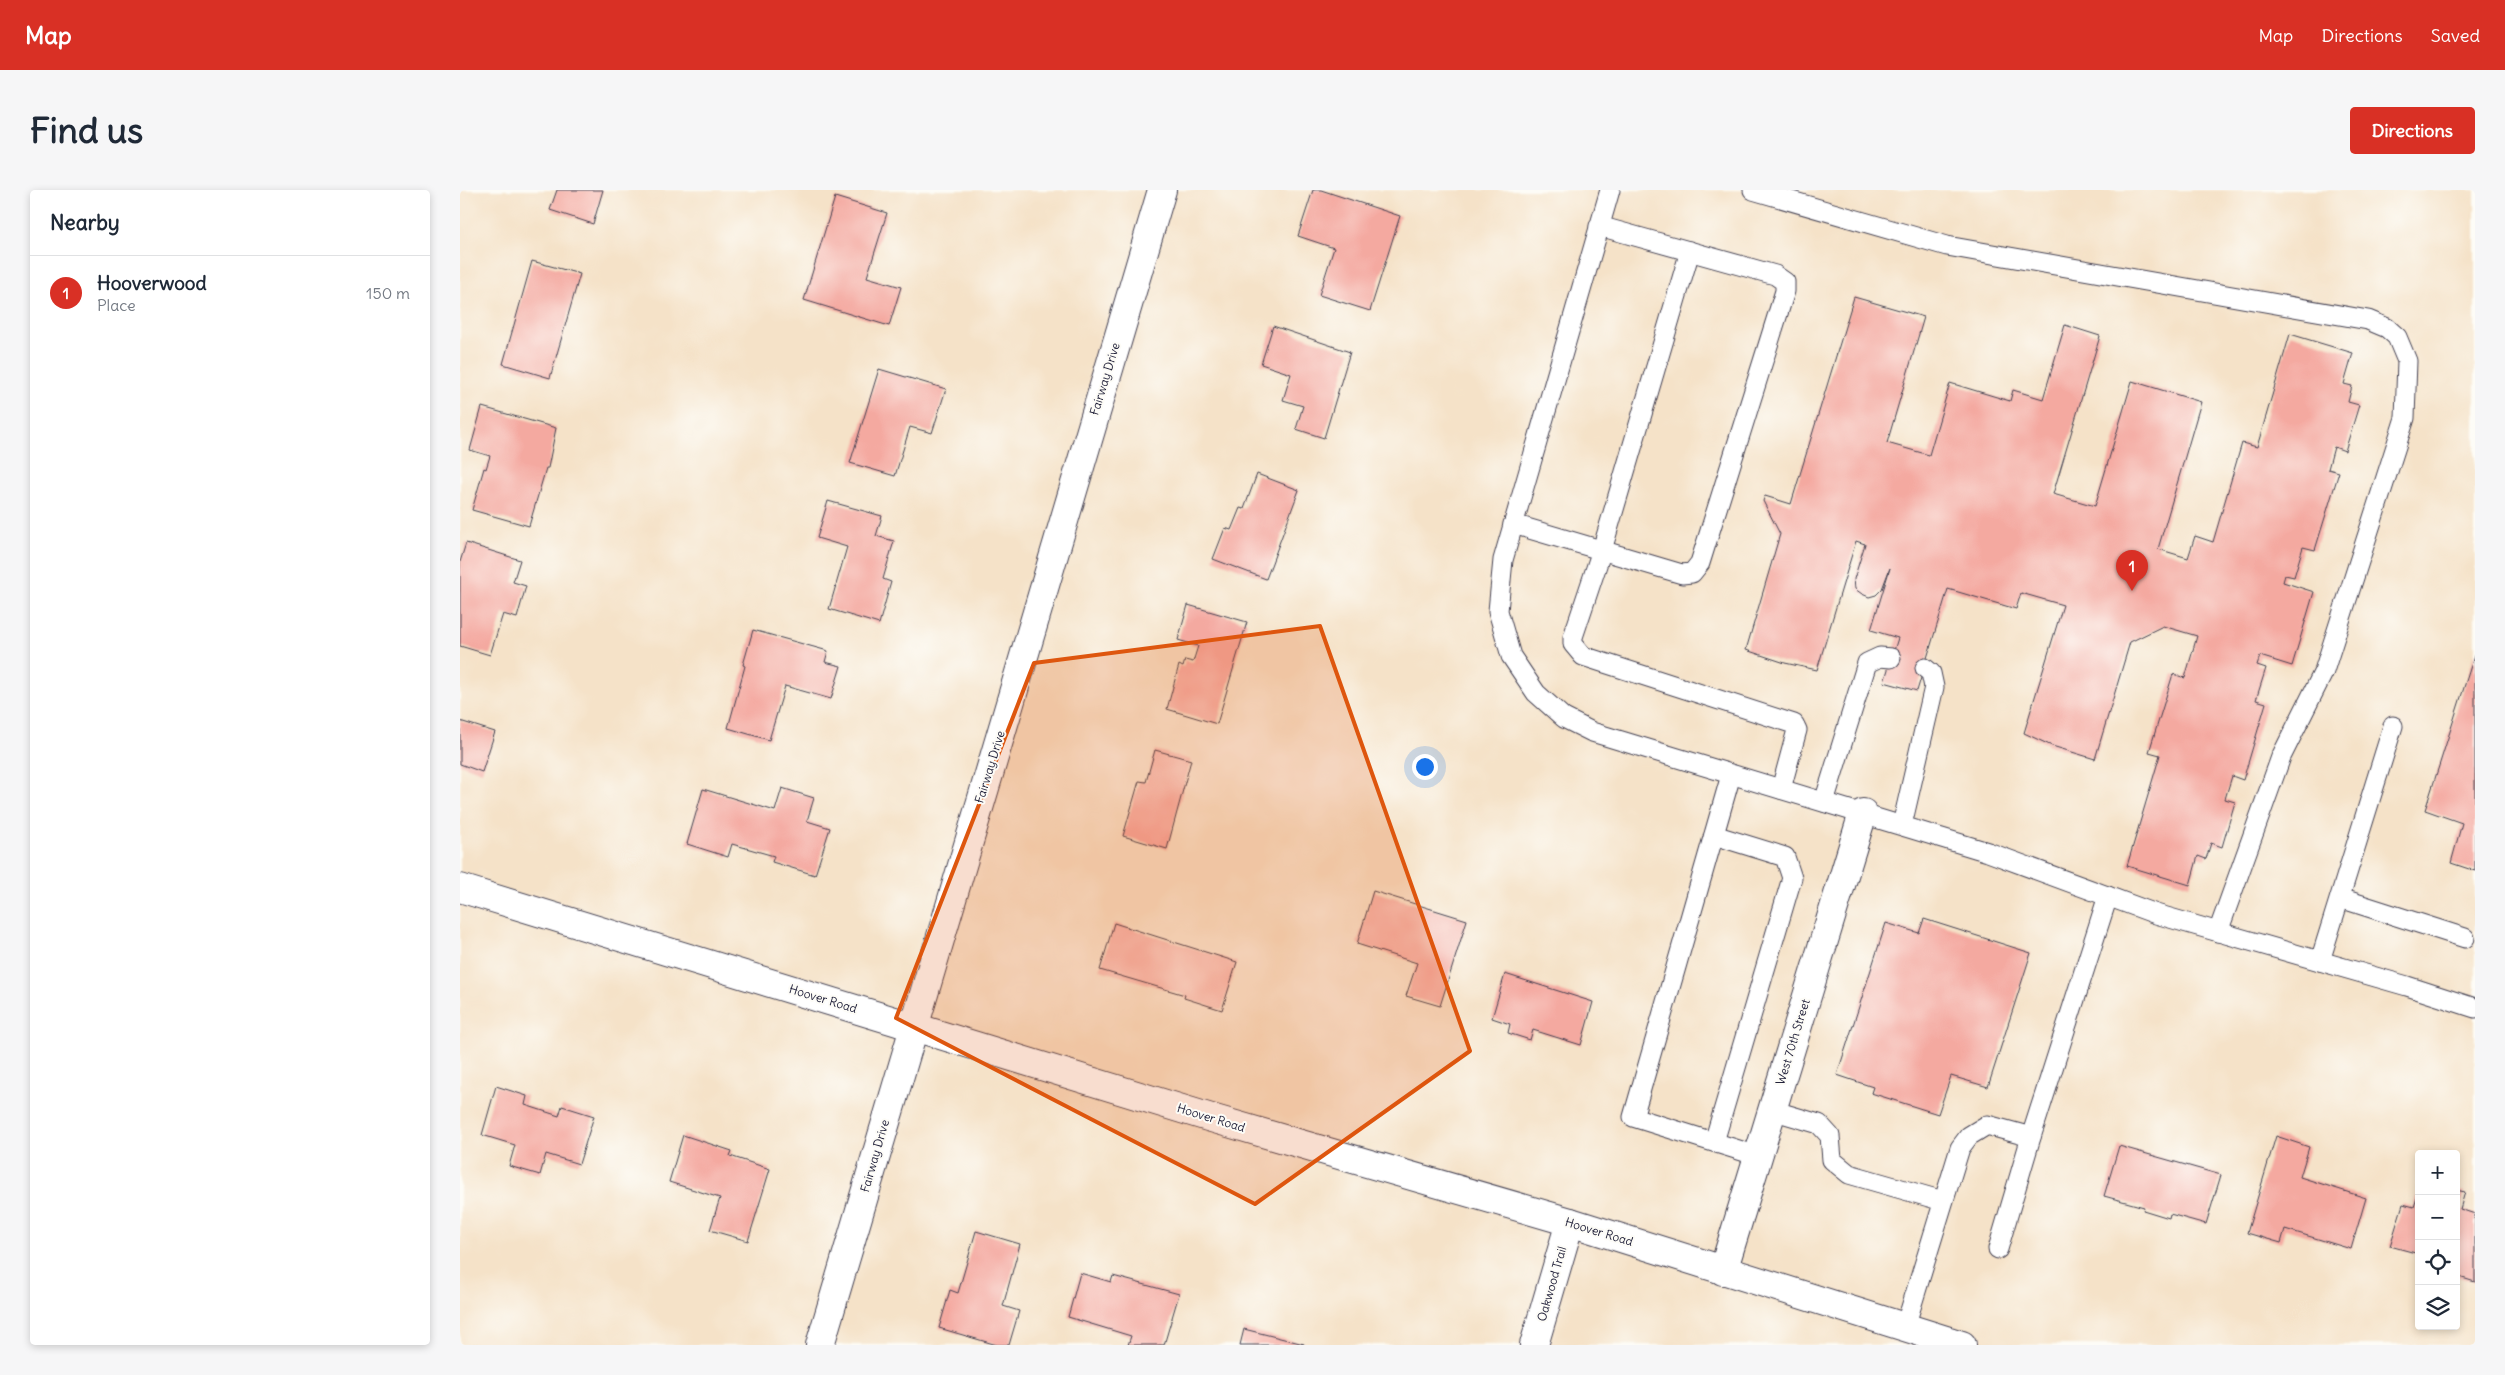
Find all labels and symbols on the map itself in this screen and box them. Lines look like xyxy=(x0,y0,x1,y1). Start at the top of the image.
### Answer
street label: Fairway Drive xyxy=(1086,341,1123,417)
pin: 1 xyxy=(2116,550,2148,591)
street label: Fairway Drive xyxy=(971,729,1008,805)
your location xyxy=(1412,754,1438,780)
street label: Hoover Road xyxy=(787,981,859,1016)
street label: West 70th Street xyxy=(1772,997,1813,1087)
street label: Hoover Road xyxy=(1175,1100,1247,1135)
street label: Fairway Drive xyxy=(857,1118,892,1194)
street label: Hoover Road xyxy=(1563,1214,1635,1249)
street label: Oakwood Trail xyxy=(1534,1245,1569,1323)

